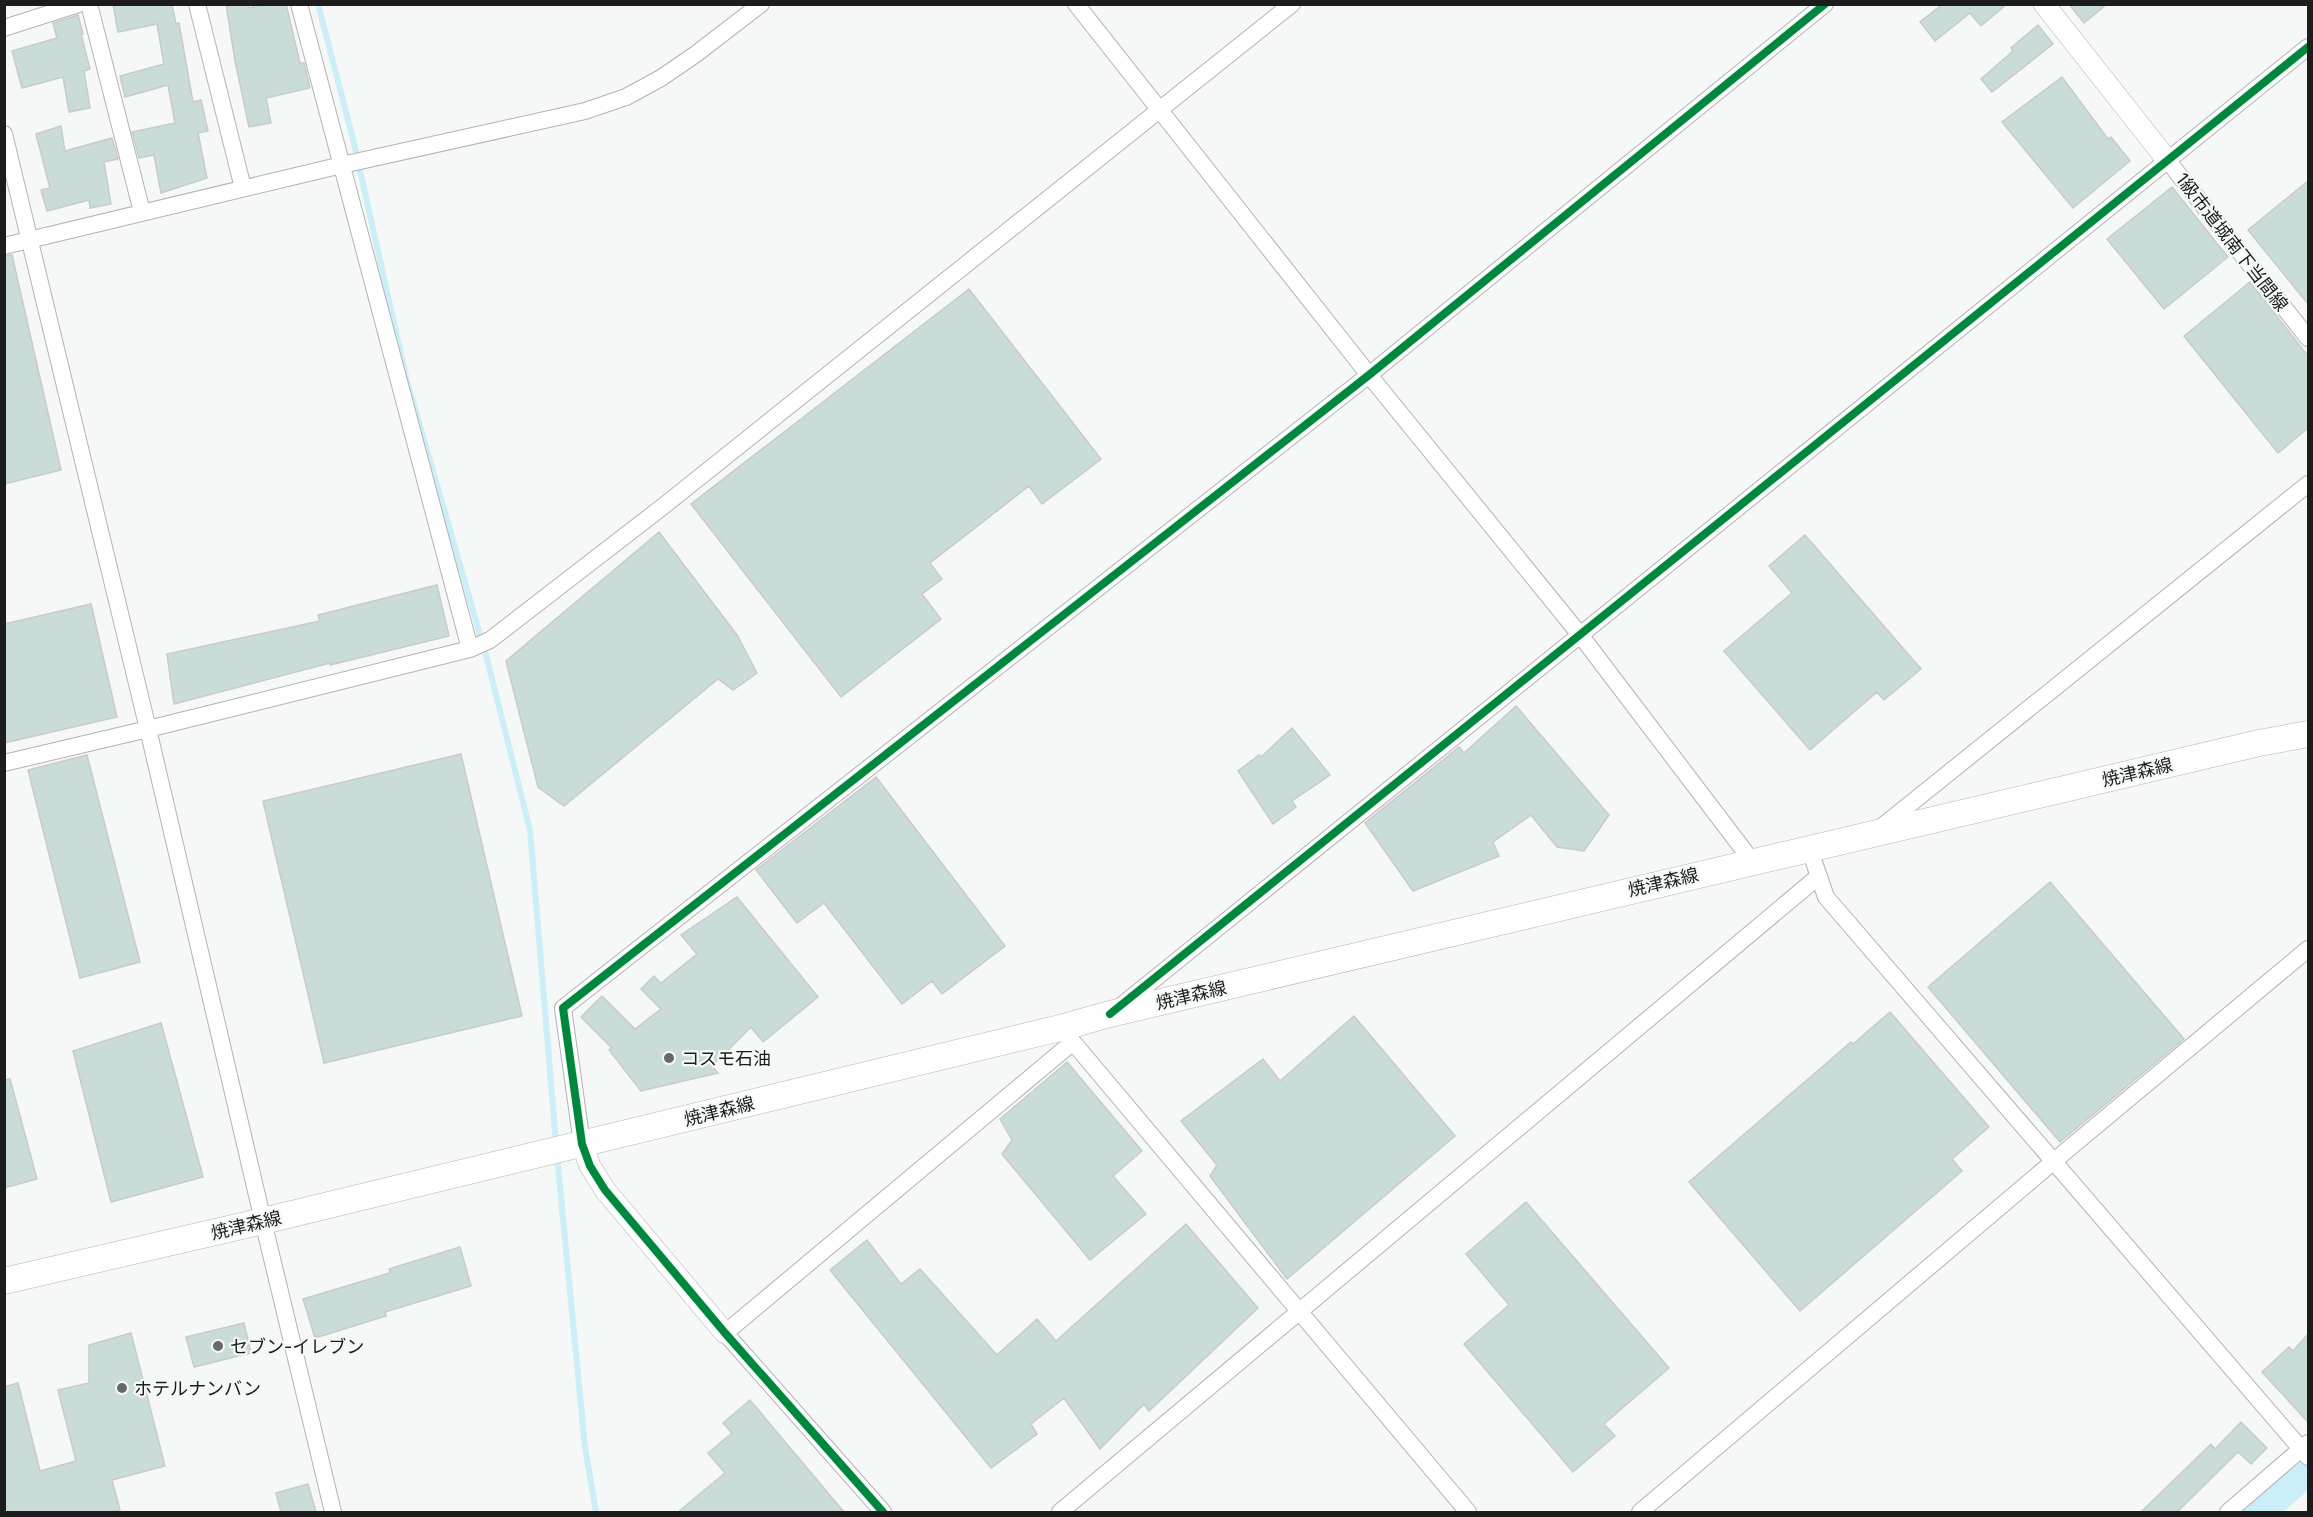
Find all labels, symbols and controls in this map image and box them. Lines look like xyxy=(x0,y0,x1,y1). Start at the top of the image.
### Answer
street label: 1級市道城南下当間線 xyxy=(2172,169,2292,315)
street label: 焼津森線 xyxy=(2100,754,2174,790)
street label: 焼津森線 xyxy=(1626,864,1700,900)
street label: 焼津森線 xyxy=(1154,977,1228,1013)
place label: コスモ石油 xyxy=(681,1048,771,1069)
marker: コスモ石油 xyxy=(662,1051,676,1065)
street label: 焼津森線 xyxy=(682,1092,756,1130)
street label: 焼津森線 xyxy=(209,1207,283,1243)
place label: セブン-イレブン xyxy=(230,1336,364,1357)
marker: セブン-イレブン xyxy=(211,1339,225,1353)
place label: ホテルナンバン xyxy=(134,1378,261,1399)
marker: ホテルナンバン xyxy=(115,1381,129,1395)

